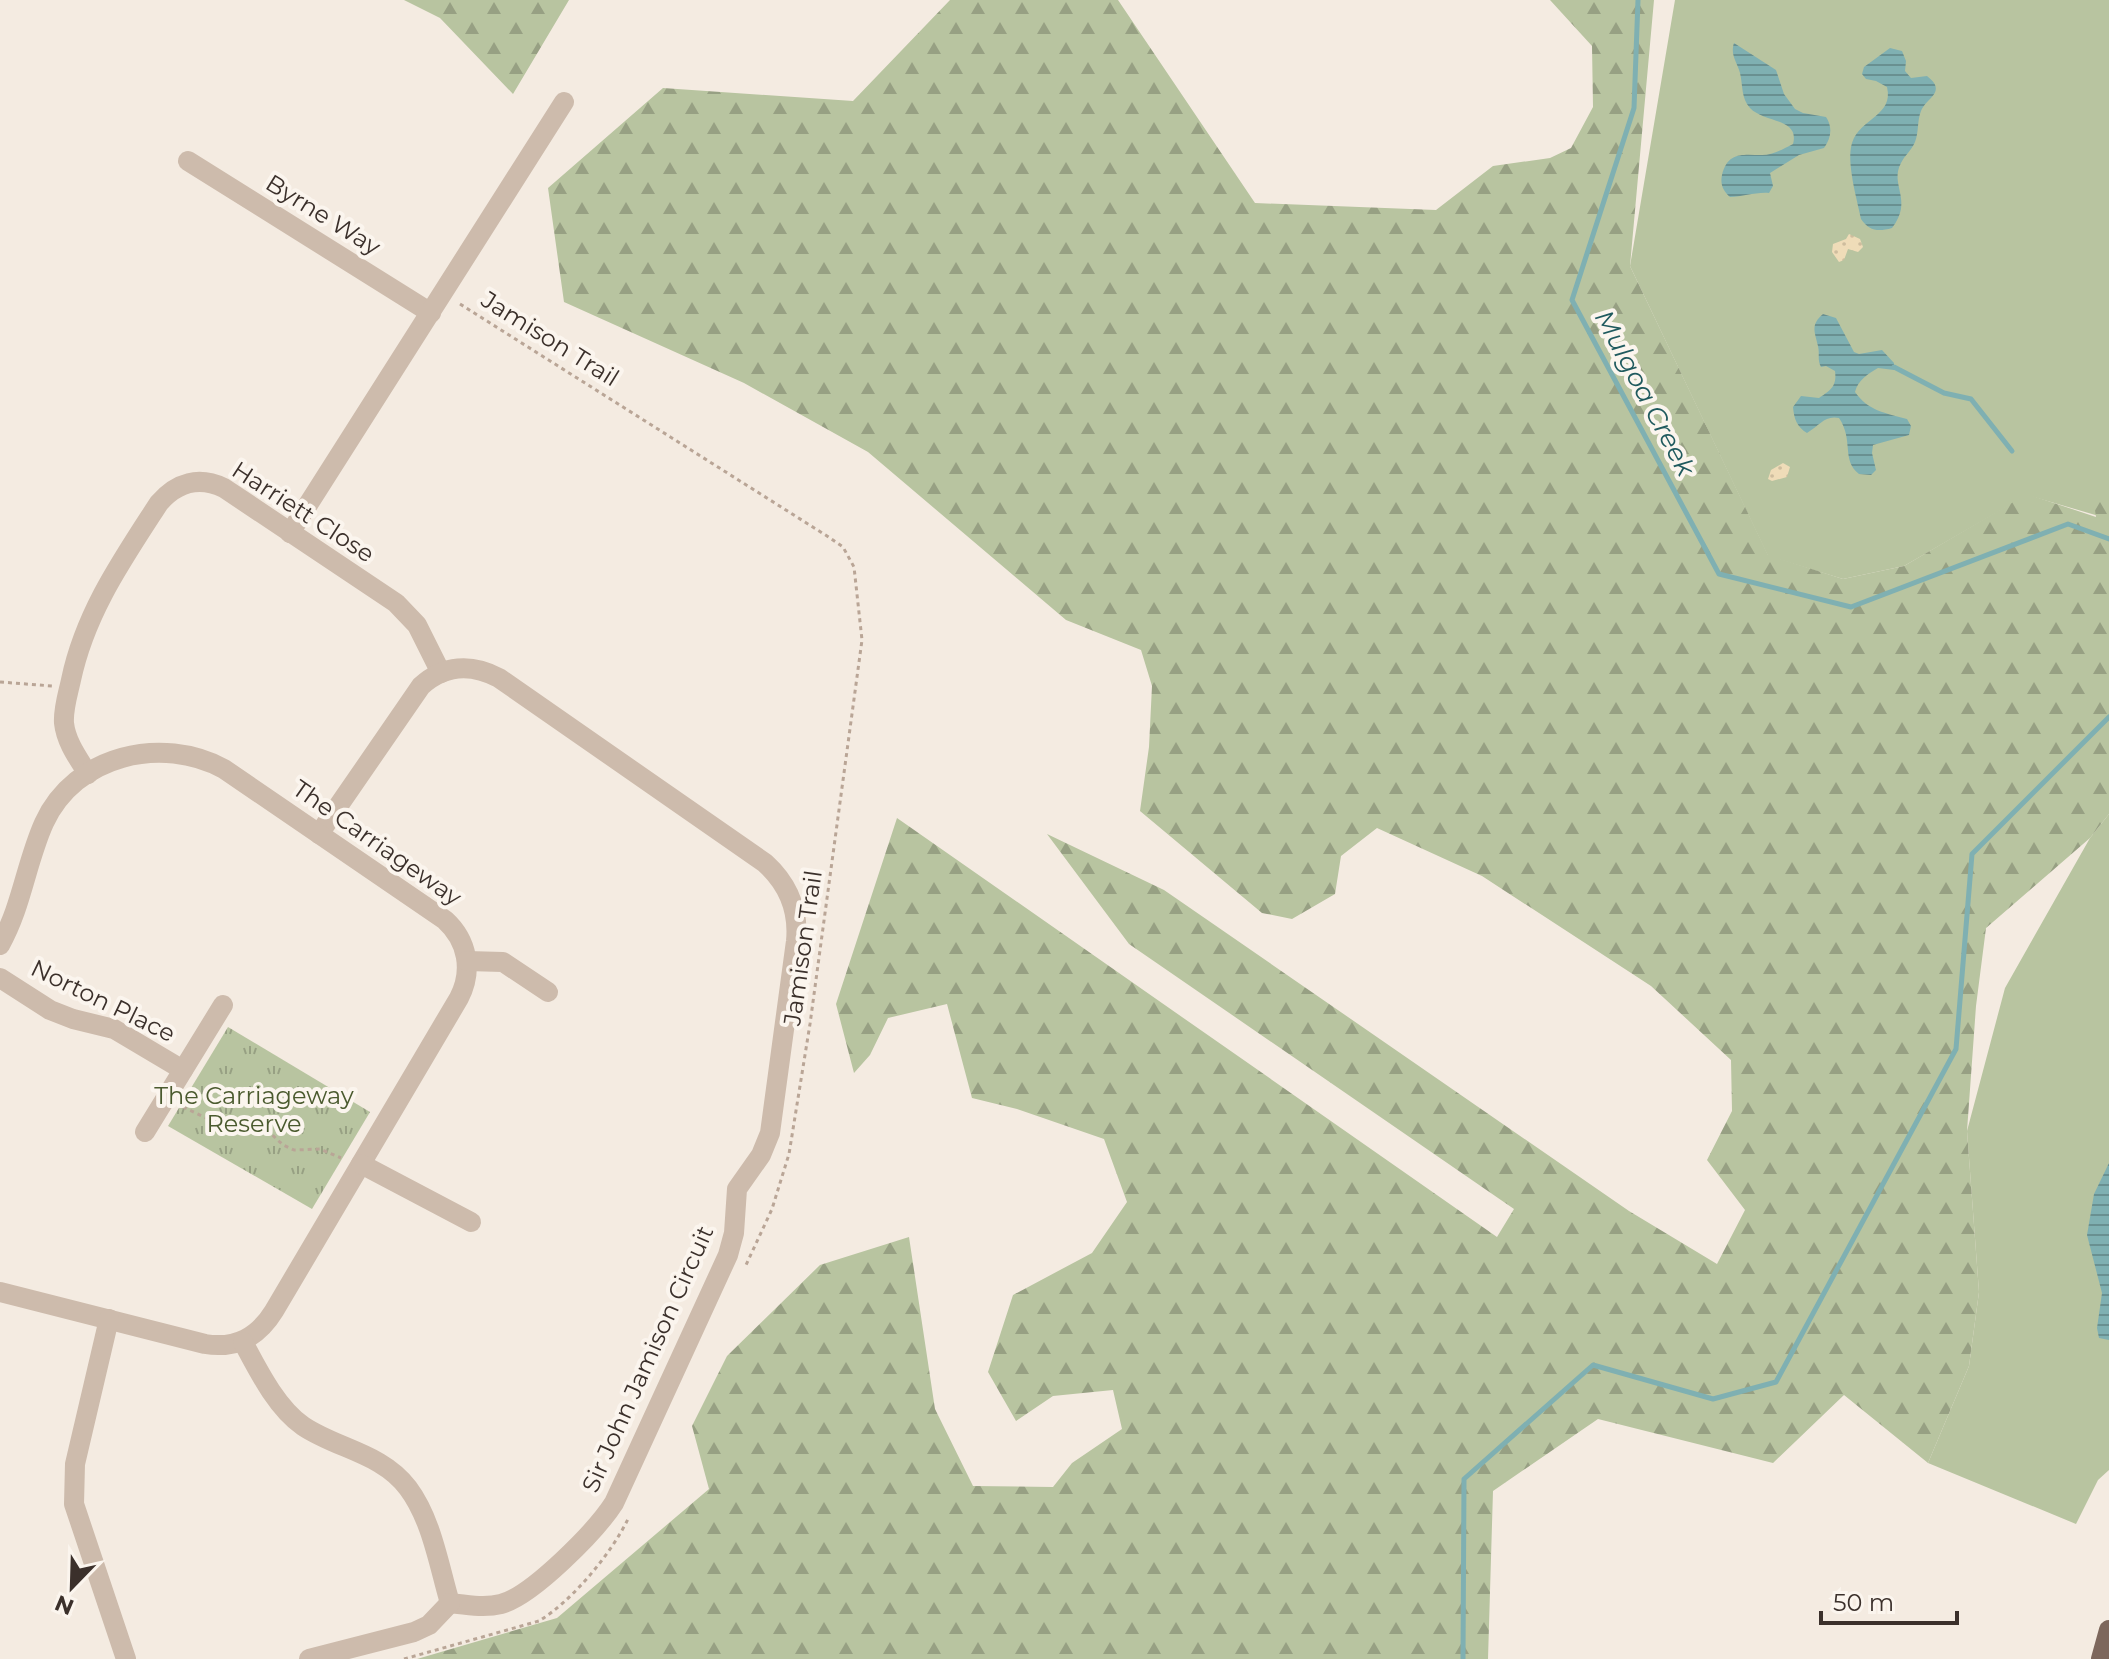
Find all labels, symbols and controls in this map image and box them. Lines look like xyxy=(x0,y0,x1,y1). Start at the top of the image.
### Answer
street label: Byrne Way xyxy=(261,168,386,261)
street label: Jamison Trail xyxy=(475,284,624,392)
water label: Mulgoa Creek xyxy=(1588,304,1703,483)
street label: Harriett Close xyxy=(227,455,380,568)
street label: The Carriageway xyxy=(287,774,467,912)
street label: Jamison Trail xyxy=(777,868,828,1028)
street label: Norton Place xyxy=(26,953,180,1048)
park label: The Carriageway Reserve xyxy=(154,1081,354,1138)
street label: Sir John Jamison Circuit xyxy=(576,1221,720,1497)
north arrow xyxy=(32,1547,112,1627)
scale bar xyxy=(1821,1575,1957,1625)
text: 50 m xyxy=(1833,1588,1894,1617)
text: N xyxy=(51,1589,78,1621)

